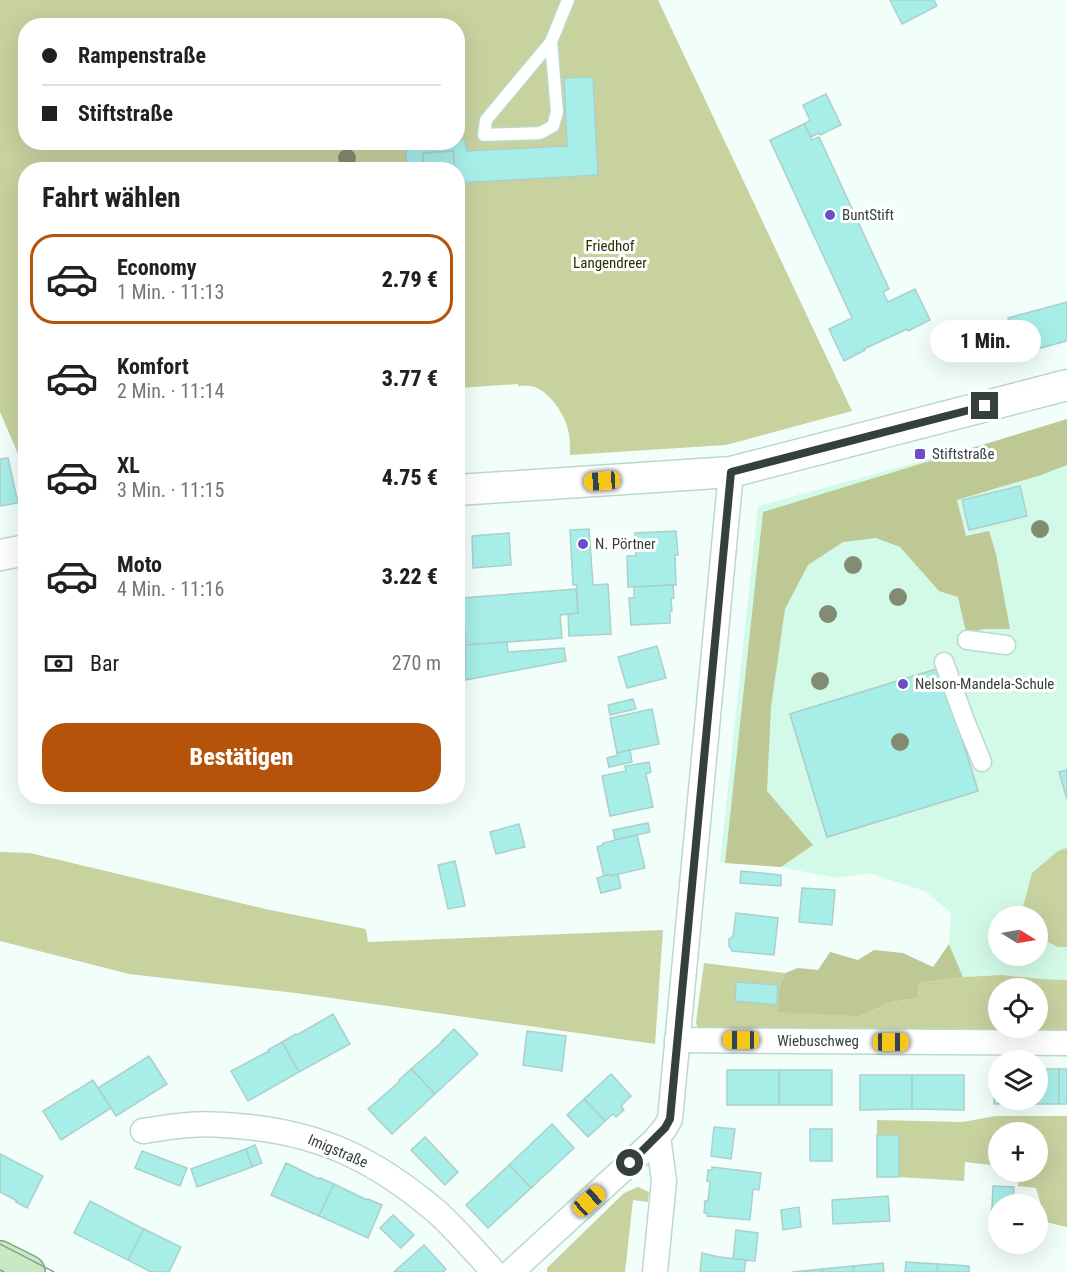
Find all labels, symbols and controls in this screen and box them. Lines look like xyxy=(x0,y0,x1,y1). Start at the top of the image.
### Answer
text: Rampenstraße xyxy=(78,43,206,68)
text: Stiftstraße xyxy=(78,101,173,126)
text: Fahrt wählen xyxy=(42,182,181,214)
place label: BuntStift xyxy=(842,206,894,224)
marker: BuntStift xyxy=(823,208,837,222)
park label: Friedhof Langendreer xyxy=(573,237,647,272)
icon: car xyxy=(45,252,99,306)
text: Economy xyxy=(117,255,197,280)
text: 2.79 € xyxy=(382,267,438,292)
text: 1 Min. · 11:13 xyxy=(117,280,224,304)
callout: 1 Min. xyxy=(930,319,1040,361)
text: 1 Min. xyxy=(960,329,1011,353)
icon: car xyxy=(45,351,99,405)
text: Komfort xyxy=(117,354,189,379)
text: 3.77 € xyxy=(382,366,438,391)
text: 2 Min. · 11:14 xyxy=(117,379,224,403)
route end xyxy=(971,392,998,419)
place label: Stiftstraße xyxy=(932,445,994,463)
marker: Stiftstraße xyxy=(913,447,927,461)
icon: car xyxy=(45,450,99,504)
text: XL xyxy=(117,453,140,478)
text: 4.75 € xyxy=(382,465,438,490)
car xyxy=(583,471,621,491)
text: 3 Min. · 11:15 xyxy=(117,478,224,502)
place label: N. Pörtner xyxy=(595,535,656,553)
marker: N. Pörtner xyxy=(576,537,590,551)
icon: car xyxy=(45,549,99,603)
text: Moto xyxy=(117,552,162,577)
text: 3.22 € xyxy=(382,564,438,589)
text: 4 Min. · 11:16 xyxy=(117,577,224,601)
icon: cash xyxy=(42,647,75,680)
text: Bar xyxy=(90,651,119,676)
text: 270 m xyxy=(392,651,441,675)
place label: Nelson-Mandela-Schule xyxy=(915,675,1054,693)
marker: Nelson-Mandela-Schule xyxy=(896,677,910,691)
button: Bestätigen xyxy=(42,723,441,792)
north arrow xyxy=(988,906,1048,966)
map controls xyxy=(988,906,1048,1254)
button: locate xyxy=(988,978,1048,1038)
car xyxy=(723,1031,759,1049)
street label: Wiebuschweg xyxy=(777,1032,859,1050)
car xyxy=(873,1033,909,1051)
button: layers xyxy=(988,1050,1048,1110)
button: + xyxy=(988,1122,1048,1182)
street label: Imigstraße xyxy=(305,1130,371,1172)
route start xyxy=(616,1149,643,1176)
car xyxy=(570,1182,608,1220)
button: − xyxy=(988,1194,1048,1254)

